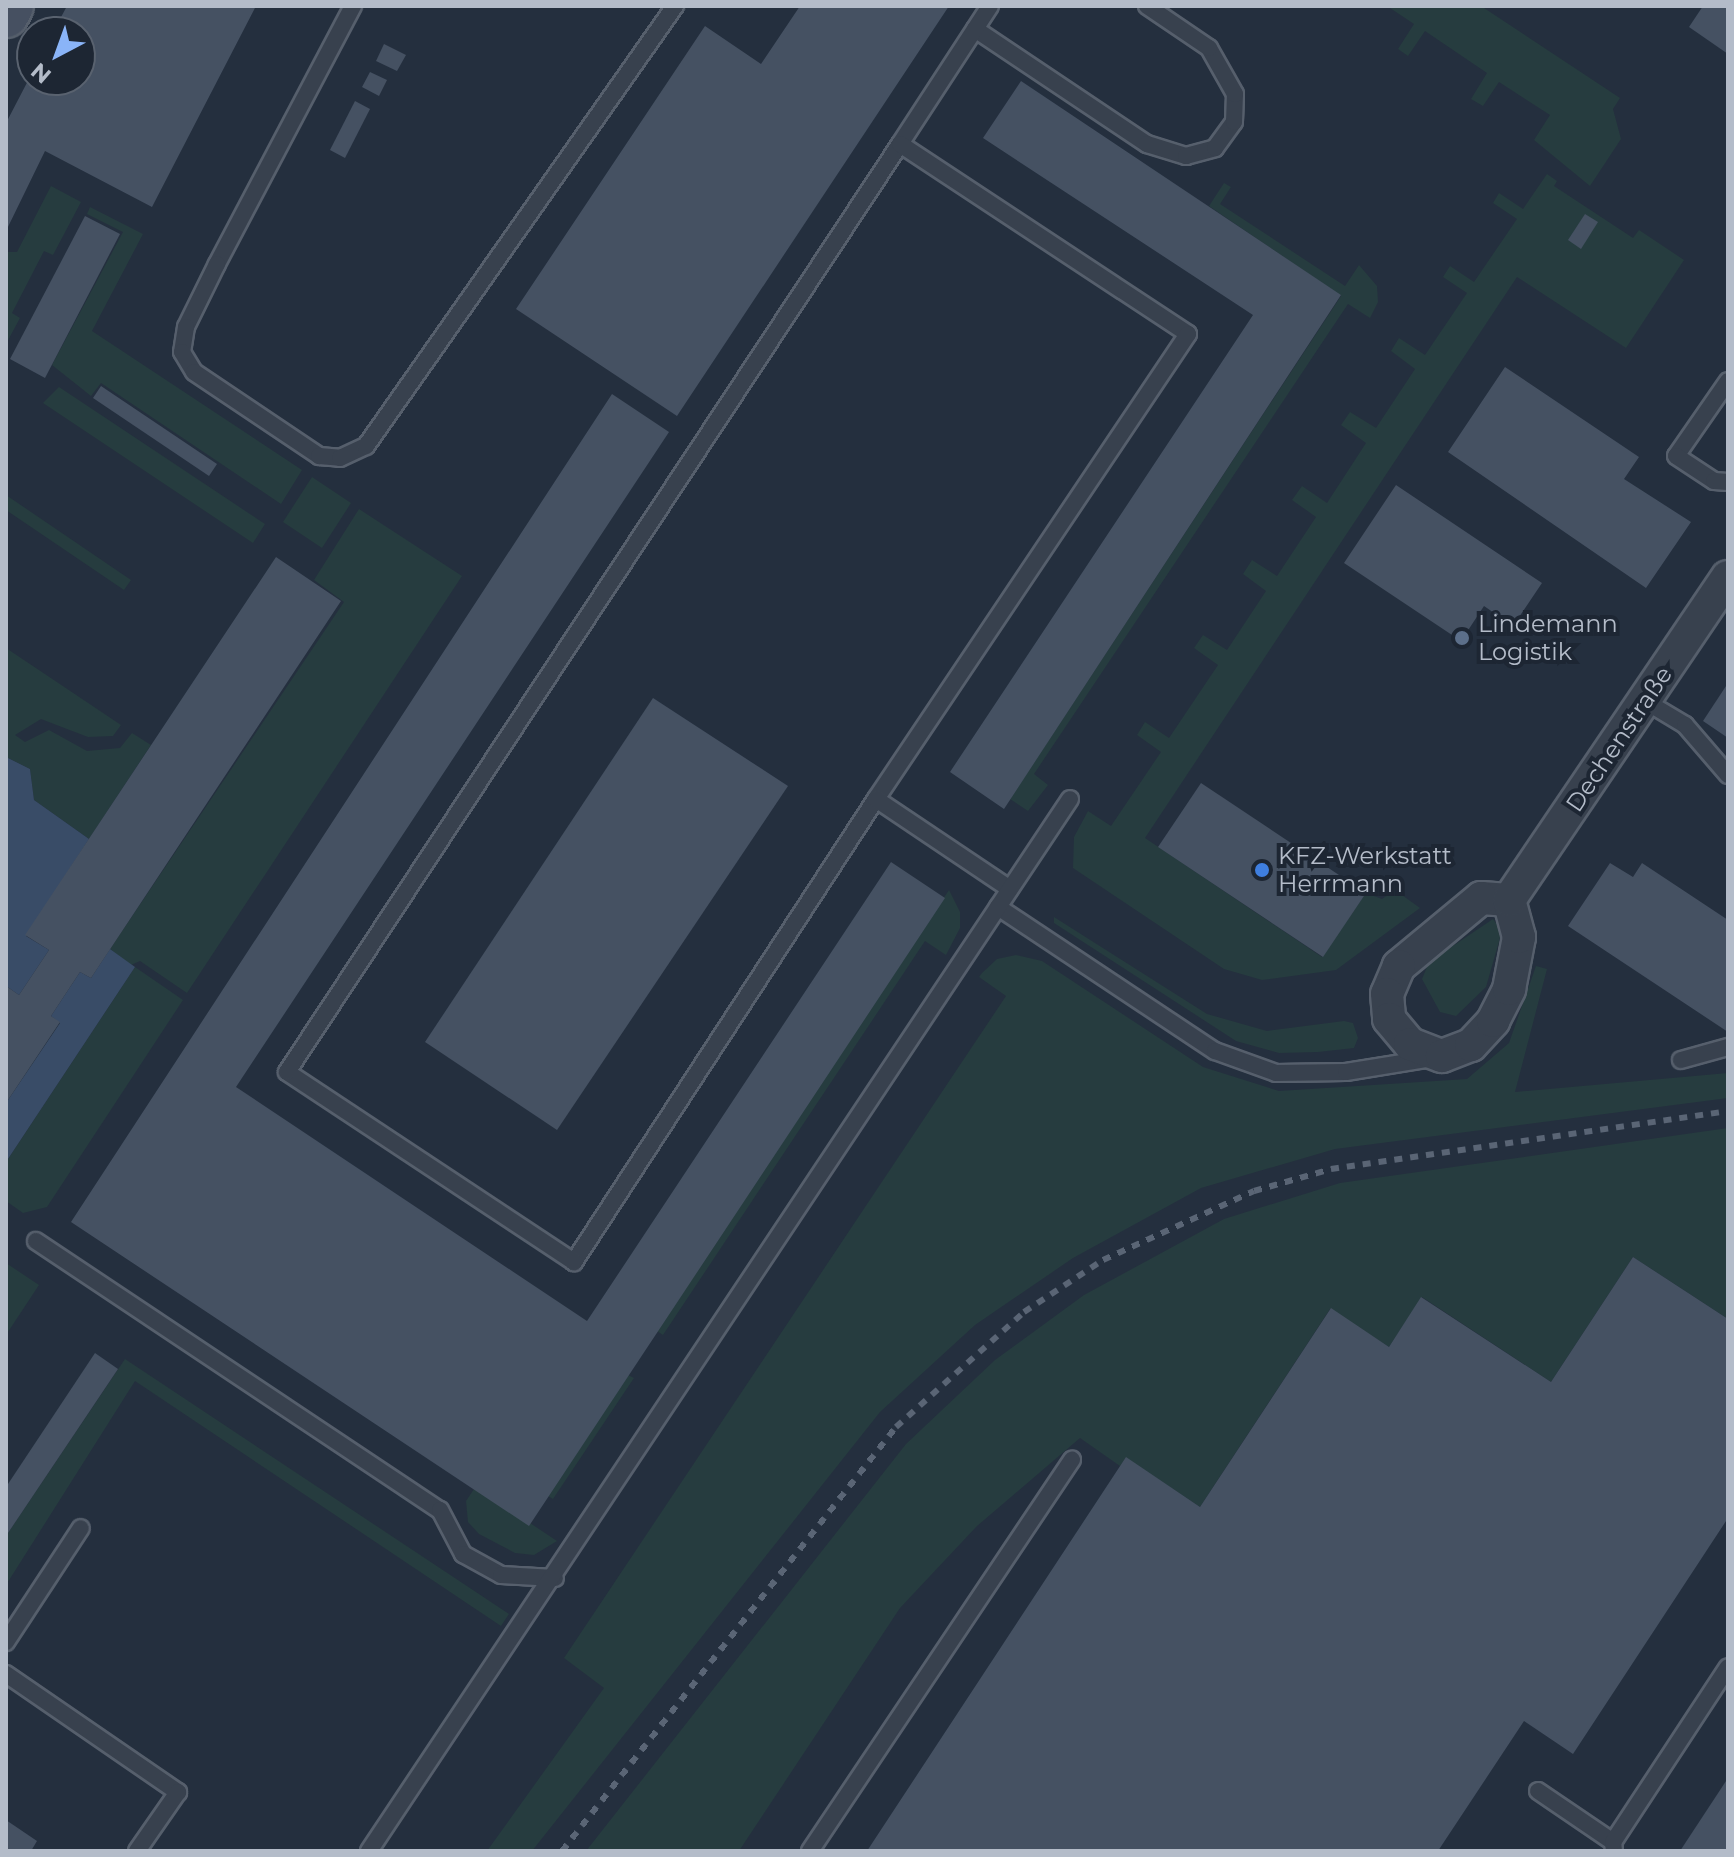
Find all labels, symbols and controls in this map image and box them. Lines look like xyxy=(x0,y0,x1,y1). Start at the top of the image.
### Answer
north arrow xyxy=(16,16,96,96)
text: N xyxy=(26,57,57,89)
place label: Lindemann Logistik xyxy=(1478,610,1618,666)
marker: Lindemann Logistik xyxy=(1453,629,1471,647)
street label: Dechenstraße xyxy=(1560,661,1678,817)
place label: KFZ-Werkstatt Herrmann xyxy=(1278,842,1452,898)
marker: KFZ-Werkstatt Herrmann xyxy=(1253,861,1271,879)

